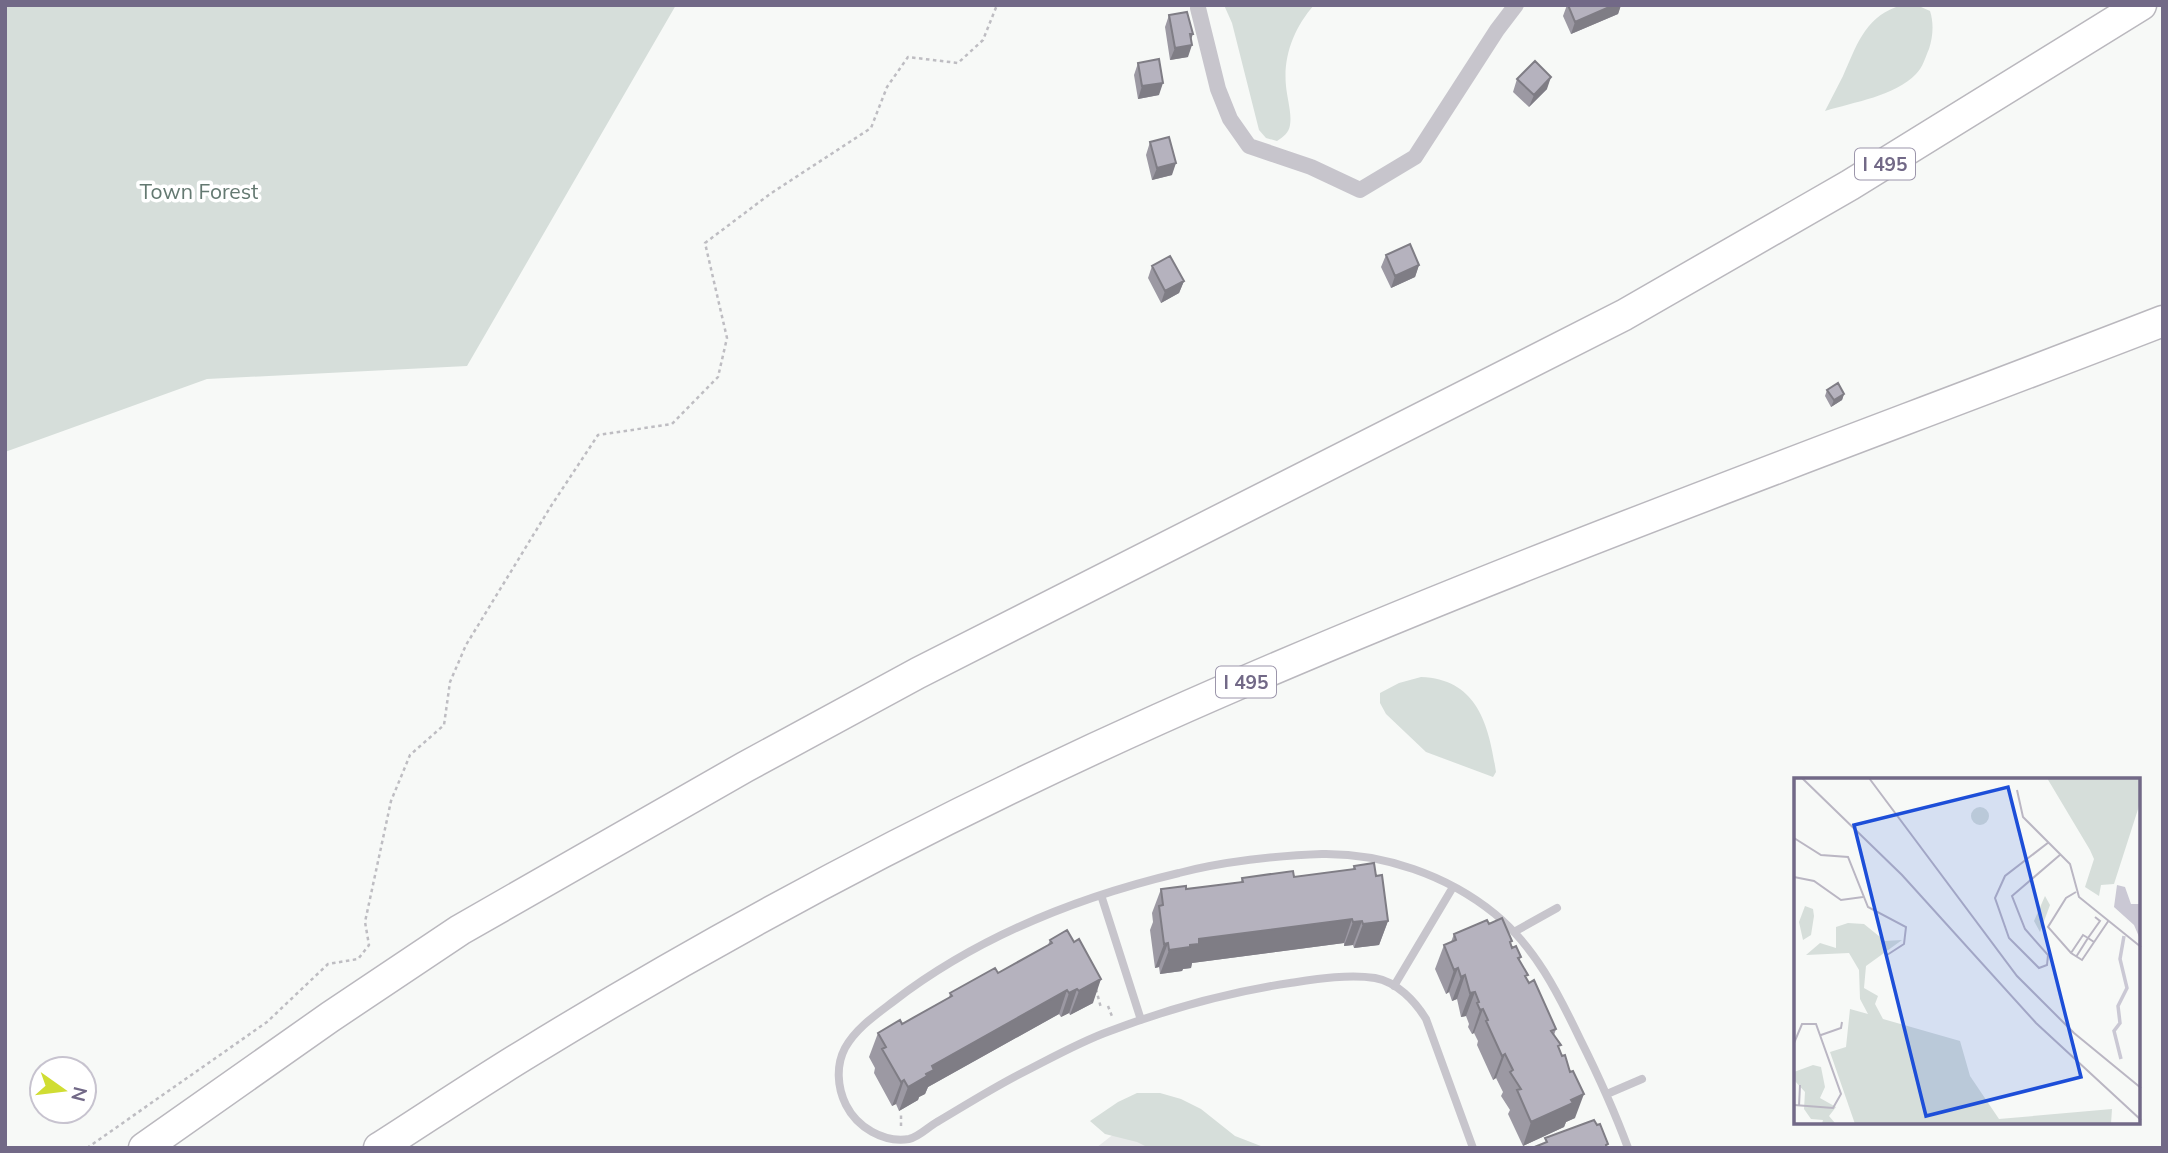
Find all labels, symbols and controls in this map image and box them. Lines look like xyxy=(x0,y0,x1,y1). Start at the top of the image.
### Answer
road number: I 495 xyxy=(1855,148,1915,180)
park label: Town Forest xyxy=(140,178,258,204)
road number: I 495 xyxy=(1216,666,1276,698)
inset map xyxy=(1794,778,2140,1125)
north arrow xyxy=(28,1055,98,1125)
text: N xyxy=(66,1084,93,1104)

